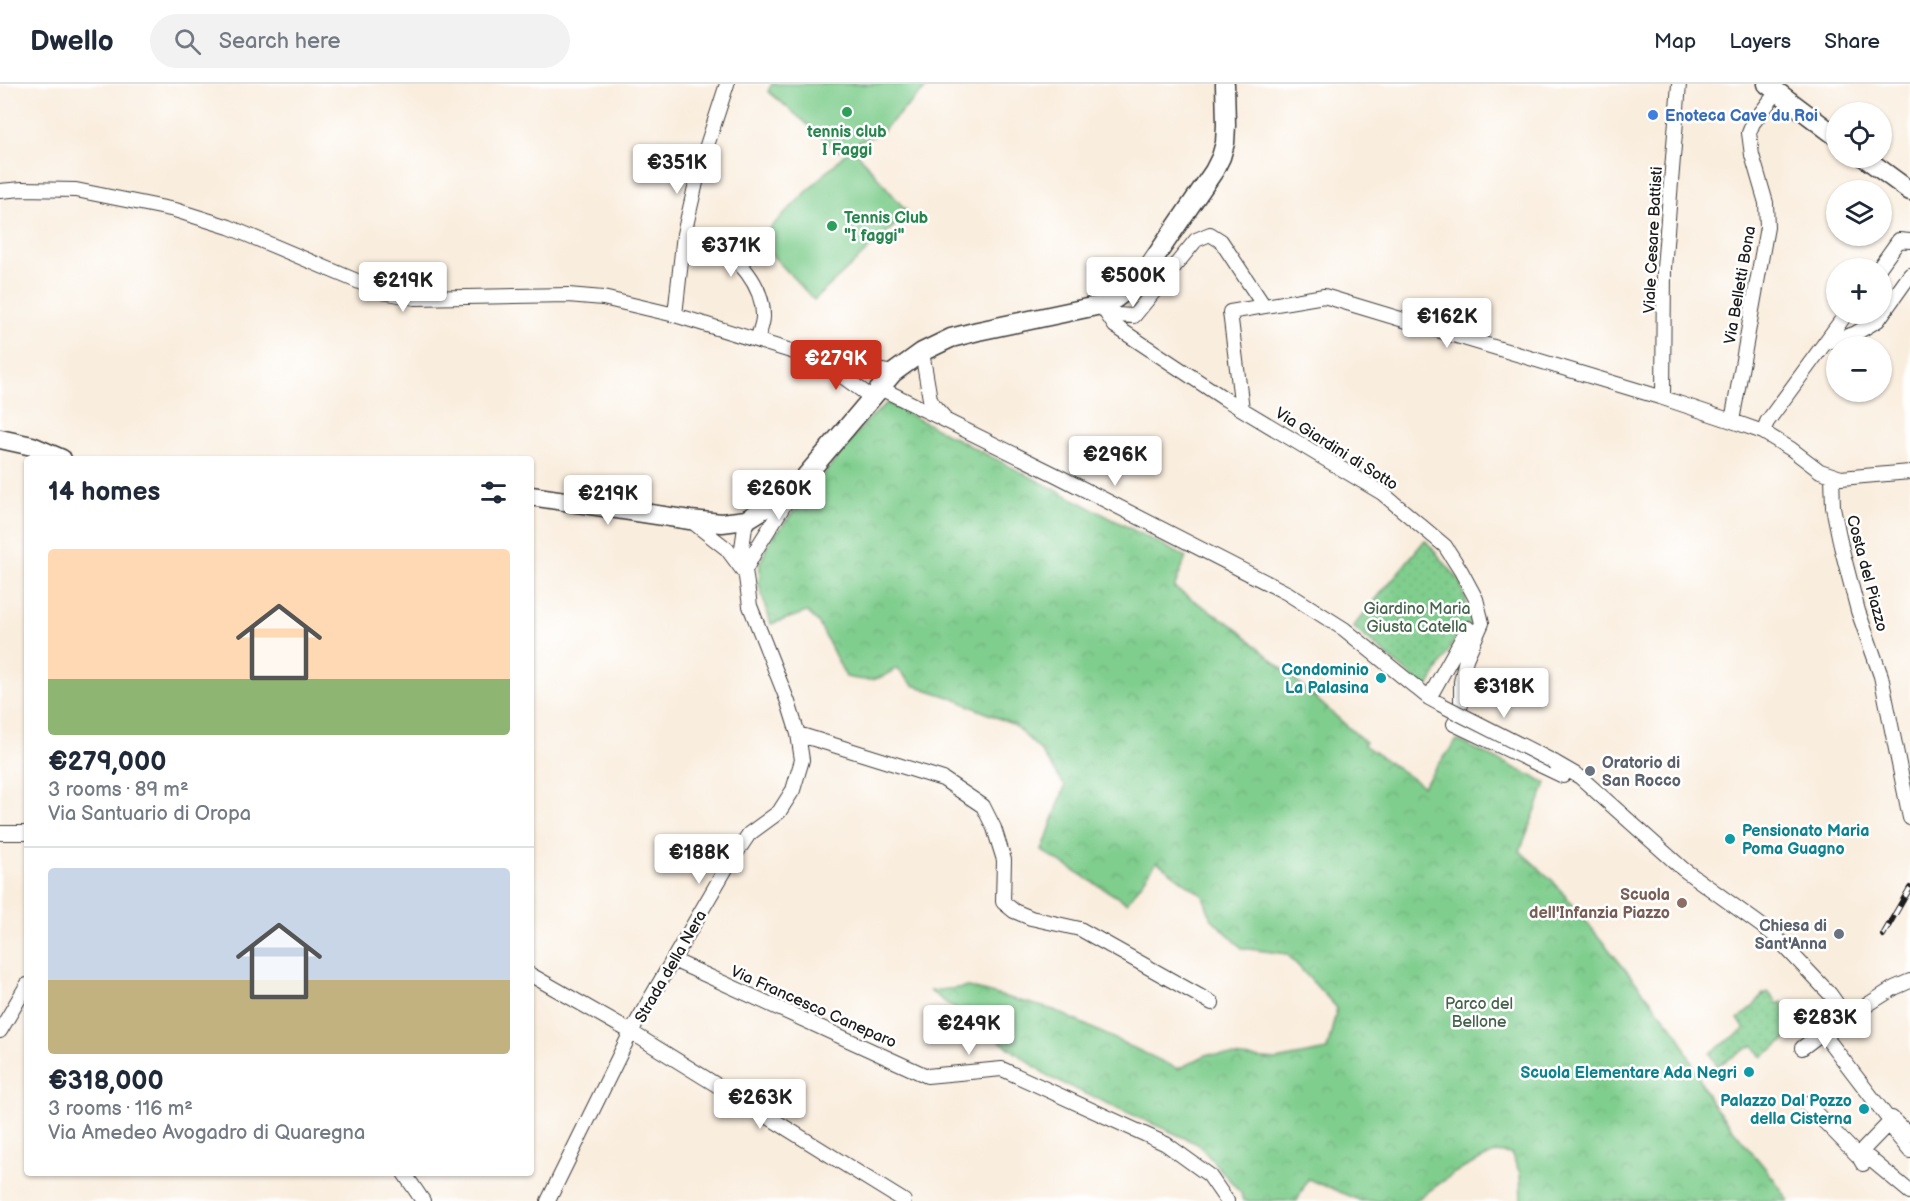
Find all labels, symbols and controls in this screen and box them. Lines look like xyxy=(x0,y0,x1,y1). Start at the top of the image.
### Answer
search box xyxy=(150,14,570,68)
text: Dwello xyxy=(30,25,114,58)
icon: search xyxy=(171,25,204,58)
text: Search here xyxy=(219,28,341,55)
text: Map xyxy=(1654,29,1696,54)
text: Layers xyxy=(1729,29,1791,54)
text: Share xyxy=(1824,29,1880,54)
map controls xyxy=(1826,102,1892,402)
button: locate xyxy=(1826,102,1892,168)
marker: tennis club I Faggi xyxy=(840,105,854,119)
place label: Enoteca Cave du Roi xyxy=(1665,107,1818,126)
marker: Enoteca Cave du Roi xyxy=(1646,108,1660,122)
place label: tennis club I Faggi xyxy=(806,123,887,160)
pin: €351K xyxy=(635,144,719,195)
text: €351K xyxy=(647,151,707,175)
street label: Viale Cesare Battisti xyxy=(1640,166,1667,314)
button: layers xyxy=(1826,180,1892,246)
place label: Tennis Club "I faggi" xyxy=(844,209,929,246)
marker: Tennis Club "I faggi" xyxy=(825,219,839,233)
street label: Via Belletti Bona xyxy=(1721,225,1760,346)
pin: €371K xyxy=(689,227,773,278)
text: €371K xyxy=(701,234,761,258)
pin: €500K xyxy=(1091,257,1175,308)
button: + xyxy=(1826,258,1892,324)
pin: €219K xyxy=(361,262,445,313)
text: €500K xyxy=(1100,264,1166,288)
text: €219K xyxy=(373,269,433,293)
pin: €162K xyxy=(1405,298,1489,349)
text: €162K xyxy=(1416,305,1478,329)
button: − xyxy=(1826,336,1892,402)
pin: €279K xyxy=(794,340,878,391)
text: €279K xyxy=(805,347,867,371)
street label: Via Giardini di Sotto xyxy=(1271,404,1401,495)
pin: €296K xyxy=(1073,436,1157,487)
text: €296K xyxy=(1083,443,1147,467)
pin: €260K xyxy=(737,470,821,521)
pin: €219K xyxy=(566,475,650,526)
icon: filters xyxy=(477,476,510,509)
text: 14 homes xyxy=(48,477,160,508)
text: €260K xyxy=(746,477,812,501)
text: €219K xyxy=(578,482,638,506)
street label: Costa del Piazzo xyxy=(1842,513,1891,634)
icon: home xyxy=(225,588,333,696)
park label: Giardino Maria Giusta Catella xyxy=(1363,600,1471,637)
place label: Condominio La Palasina xyxy=(1282,661,1369,698)
pin: €318K xyxy=(1462,668,1546,719)
marker: Condominio La Palasina xyxy=(1374,671,1388,685)
text: €318K xyxy=(1474,675,1534,699)
text: €279,000 xyxy=(48,747,166,778)
place label: Oratorio di San Rocco xyxy=(1602,754,1681,791)
marker: Oratorio di San Rocco xyxy=(1583,764,1597,778)
text: 3 rooms · 89 m² xyxy=(48,778,189,802)
text: Via Santuario di Oropa xyxy=(48,802,251,826)
place label: Pensionato Maria Poma Guagno xyxy=(1742,822,1869,859)
marker: Pensionato Maria Poma Guagno xyxy=(1723,832,1737,846)
pin: €188K xyxy=(657,834,741,885)
text: €188K xyxy=(668,841,730,865)
place label: Scuola dell'Infanzia Piazzo xyxy=(1529,886,1670,923)
marker: Scuola dell'Infanzia Piazzo xyxy=(1675,896,1689,910)
icon: home xyxy=(225,907,333,1015)
street label: Strada della Nera xyxy=(631,907,711,1026)
place label: Chiesa di Sant'Anna xyxy=(1755,917,1827,954)
marker: Chiesa di Sant'Anna xyxy=(1832,927,1846,941)
street label: Via Francesco Caneparo xyxy=(727,962,899,1053)
park label: Parco del Bellone xyxy=(1445,995,1513,1032)
pin: €283K xyxy=(1783,999,1867,1050)
pin: €249K xyxy=(927,1005,1011,1056)
text: €283K xyxy=(1793,1006,1857,1030)
text: €249K xyxy=(937,1012,1001,1036)
place label: Scuola Elementare Ada Negri xyxy=(1521,1064,1737,1083)
marker: Scuola Elementare Ada Negri xyxy=(1742,1065,1756,1079)
text: €318,000 xyxy=(48,1066,164,1097)
pin: €263K xyxy=(718,1079,802,1130)
text: €263K xyxy=(728,1086,792,1110)
place label: Palazzo Dal Pozzo della Cisterna xyxy=(1720,1092,1852,1129)
text: 3 rooms · 116 m² xyxy=(48,1097,193,1121)
marker: Palazzo Dal Pozzo della Cisterna xyxy=(1857,1102,1871,1116)
text: Via Amedeo Avogadro di Quaregna xyxy=(48,1121,365,1145)

